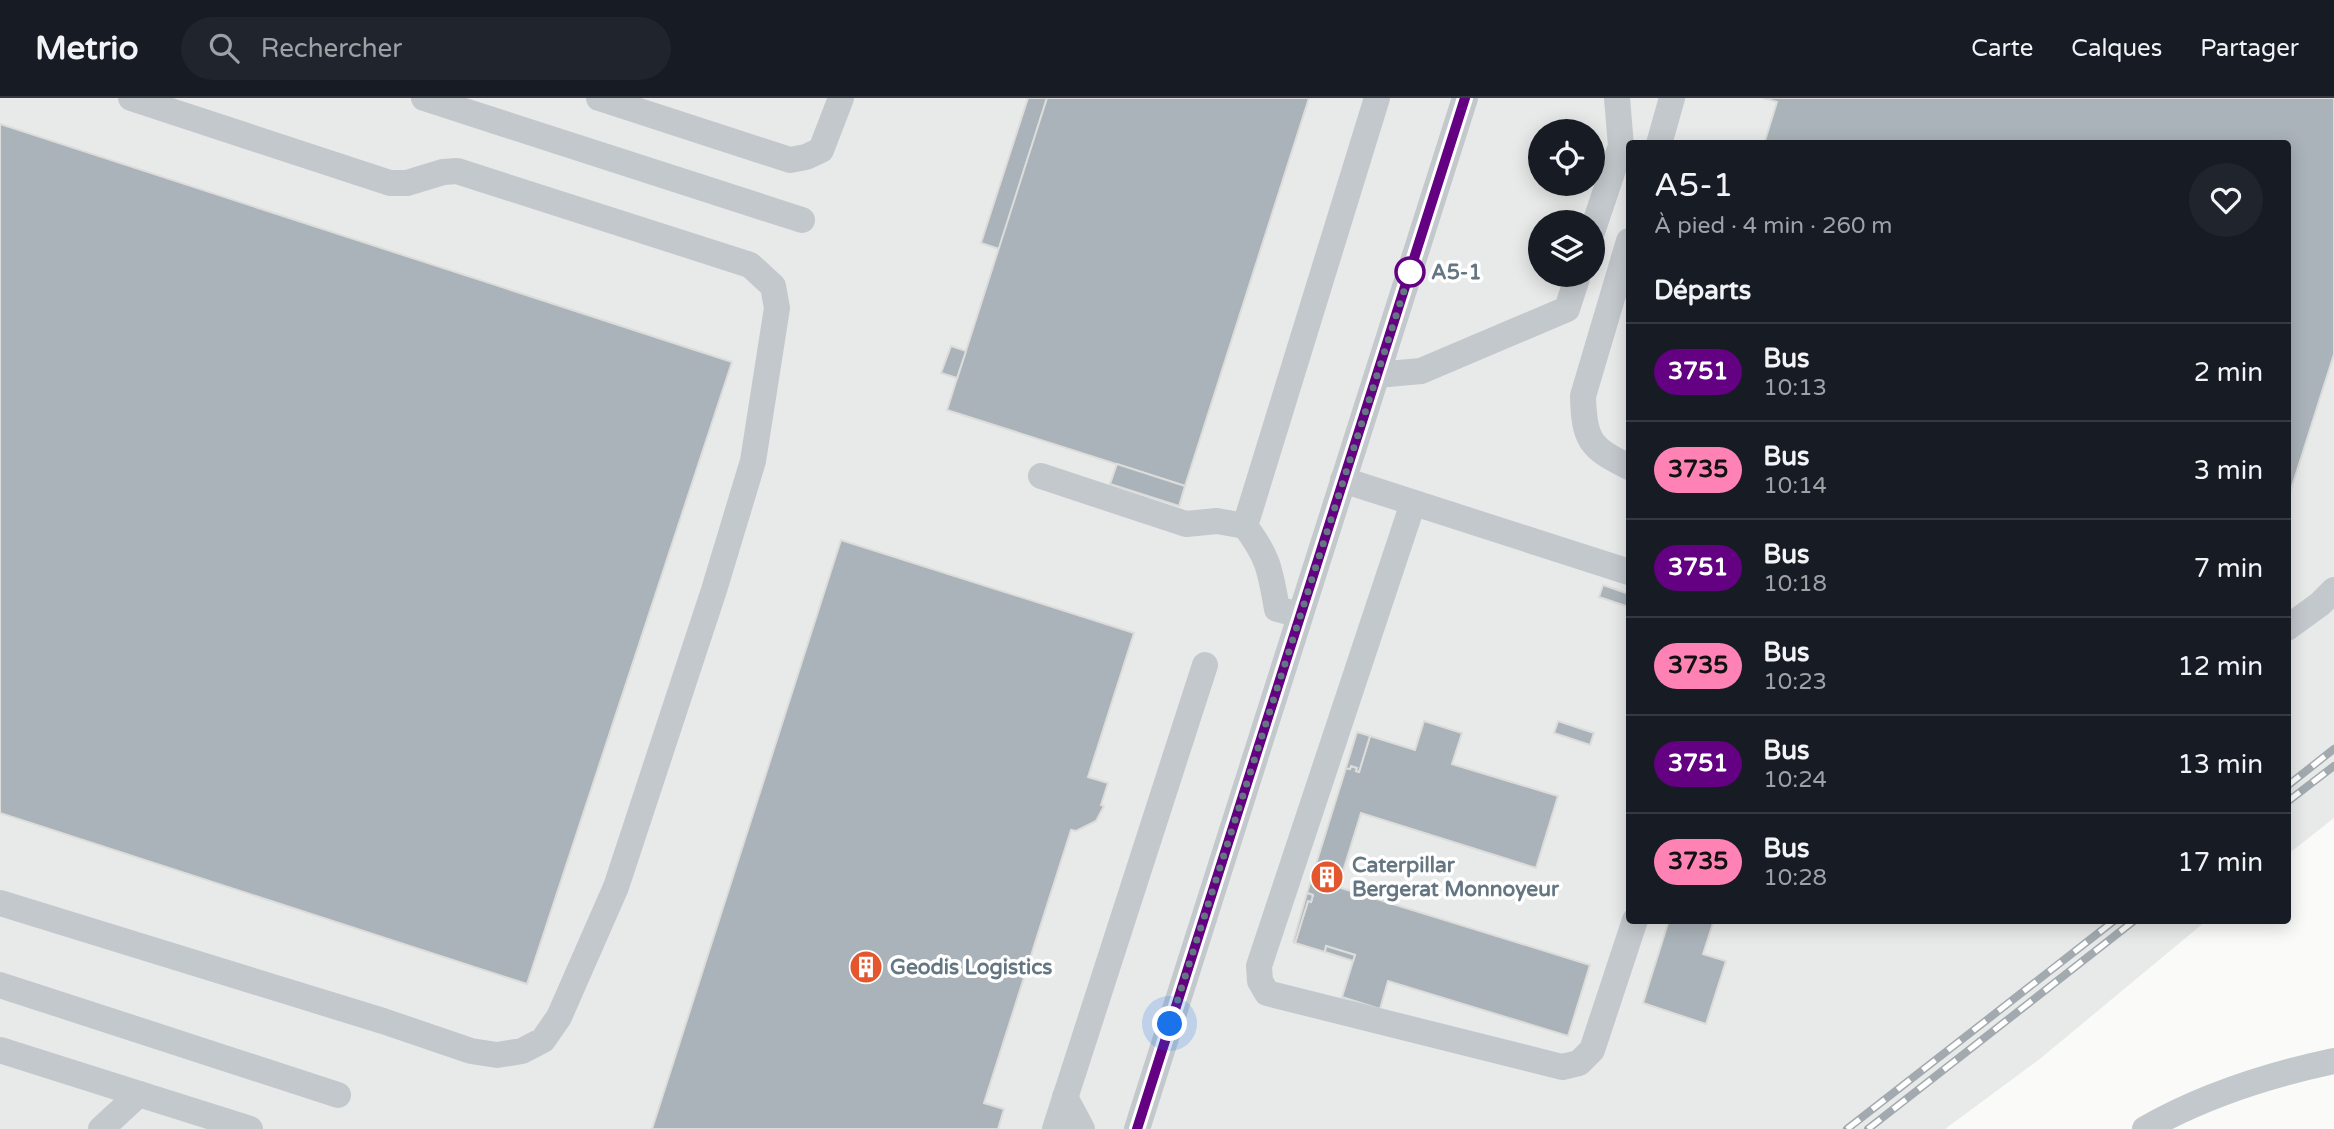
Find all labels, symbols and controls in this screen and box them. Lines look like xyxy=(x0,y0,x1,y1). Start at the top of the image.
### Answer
search box xyxy=(181,17,671,80)
text: Metrio xyxy=(35,29,139,68)
icon: search xyxy=(205,29,243,67)
text: Rechercher xyxy=(261,33,402,64)
text: Carte xyxy=(1971,34,2033,63)
text: Calques xyxy=(2071,34,2162,63)
text: Partager xyxy=(2200,34,2299,63)
map controls xyxy=(1528,119,1605,287)
button: locate xyxy=(1528,119,1605,196)
button: heart xyxy=(2189,163,2263,237)
text: A5-1 xyxy=(1654,166,1734,205)
button: layers xyxy=(1528,210,1605,287)
text: À pied · 4 min · 260 m xyxy=(1654,212,1893,240)
marker: A5-1 xyxy=(1395,257,1425,287)
place label: A5-1 xyxy=(1431,260,1482,285)
text: Départs xyxy=(1654,275,1751,306)
text: Bus xyxy=(1763,343,1809,374)
text: 3751 xyxy=(1668,357,1728,386)
text: 2 min xyxy=(2194,357,2263,388)
text: 10:13 xyxy=(1763,374,1827,402)
text: Bus xyxy=(1763,441,1809,472)
text: 3735 xyxy=(1668,455,1728,484)
text: 3 min xyxy=(2194,455,2263,486)
text: 10:14 xyxy=(1763,472,1827,500)
text: Bus xyxy=(1763,539,1809,570)
text: 3751 xyxy=(1668,553,1728,582)
text: 7 min xyxy=(2194,553,2263,584)
text: 10:18 xyxy=(1763,570,1827,598)
text: Bus xyxy=(1763,637,1809,668)
text: 3735 xyxy=(1668,651,1728,680)
text: 12 min xyxy=(2177,651,2263,682)
text: 10:23 xyxy=(1763,668,1827,696)
text: Bus xyxy=(1763,735,1809,766)
text: 3751 xyxy=(1668,749,1728,778)
text: 13 min xyxy=(2177,749,2263,780)
text: 10:24 xyxy=(1763,766,1827,794)
text: Bus xyxy=(1763,833,1809,864)
text: 3735 xyxy=(1668,847,1728,876)
text: 17 min xyxy=(2177,847,2263,878)
place label: Caterpillar Bergerat Monnoyeur xyxy=(1352,853,1560,902)
building icon: Caterpillar Bergerat Monnoyeur xyxy=(1308,858,1346,896)
text: 10:28 xyxy=(1763,864,1827,892)
building icon: Geodis Logistics xyxy=(847,948,885,986)
place label: Geodis Logistics xyxy=(890,955,1052,980)
your location xyxy=(1152,1006,1187,1041)

